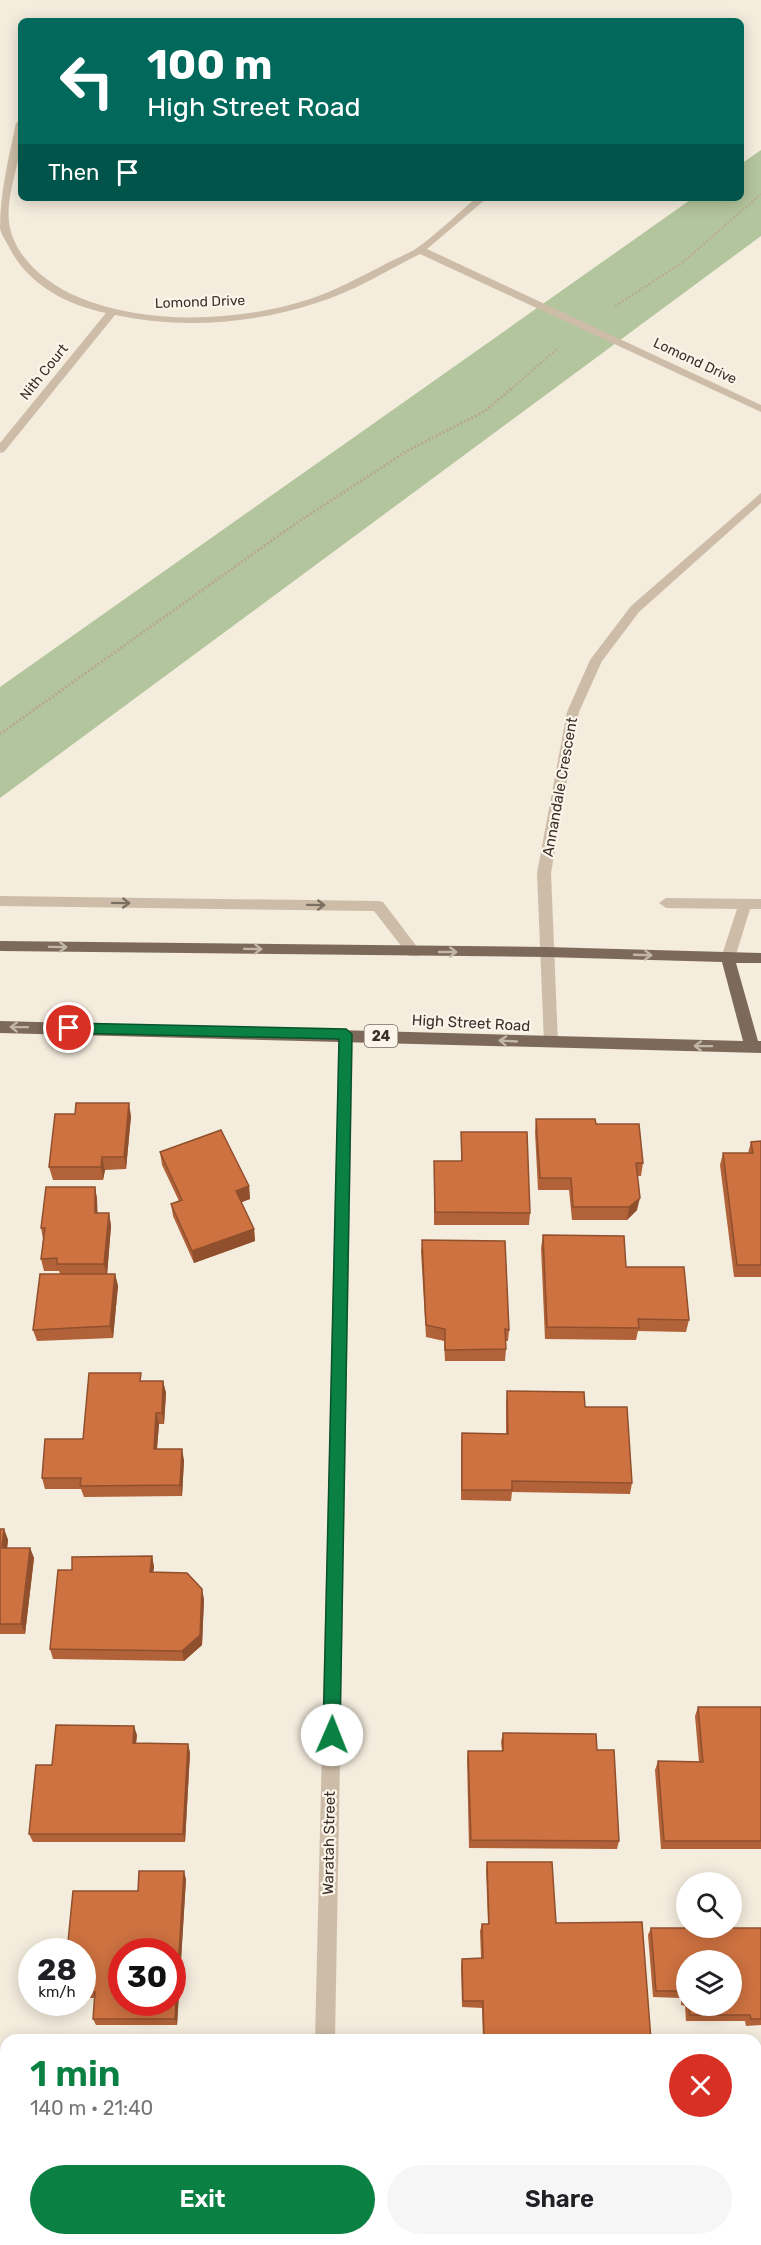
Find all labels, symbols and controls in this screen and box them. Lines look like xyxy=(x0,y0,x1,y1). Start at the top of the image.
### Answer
text: 100 m xyxy=(147,40,272,90)
icon: left xyxy=(48,42,126,120)
text: High Street Road xyxy=(147,91,361,123)
icon: arrive xyxy=(111,156,144,189)
text: Then xyxy=(48,159,99,186)
street label: Lomond Drive xyxy=(155,292,246,312)
street label: Lomond Drive xyxy=(651,334,740,388)
street label: Nith Court xyxy=(16,340,72,403)
street label: Annandale Crescent xyxy=(539,716,581,858)
one-way arrow xyxy=(111,897,131,908)
one-way arrow xyxy=(306,899,326,911)
one-way arrow xyxy=(48,941,68,952)
one-way arrow xyxy=(243,944,263,955)
one-way arrow xyxy=(438,946,458,958)
one-way arrow xyxy=(633,949,653,961)
pin xyxy=(43,1002,94,1053)
icon: arrive xyxy=(52,1011,85,1044)
street label: High Street Road xyxy=(411,1011,531,1035)
one-way arrow xyxy=(9,1021,29,1033)
road number: 24 xyxy=(364,1025,398,1047)
one-way arrow xyxy=(498,1036,518,1047)
one-way arrow xyxy=(693,1040,713,1052)
position arrow xyxy=(300,1703,364,1767)
street label: Waratah Street xyxy=(319,1791,339,1895)
map controls xyxy=(676,1872,742,2016)
button: search xyxy=(676,1872,742,1938)
speed limit sign: 30 xyxy=(108,1938,186,2016)
button: layers xyxy=(676,1950,742,2016)
text: 28 xyxy=(37,1952,77,1988)
text: km/h xyxy=(38,1983,76,2001)
text: 1 min xyxy=(30,2052,121,2095)
button: close xyxy=(669,2054,732,2117)
text: 140 m · 21:40 xyxy=(30,2096,153,2120)
button: Exit xyxy=(30,2165,375,2234)
button: Share xyxy=(387,2165,732,2234)

